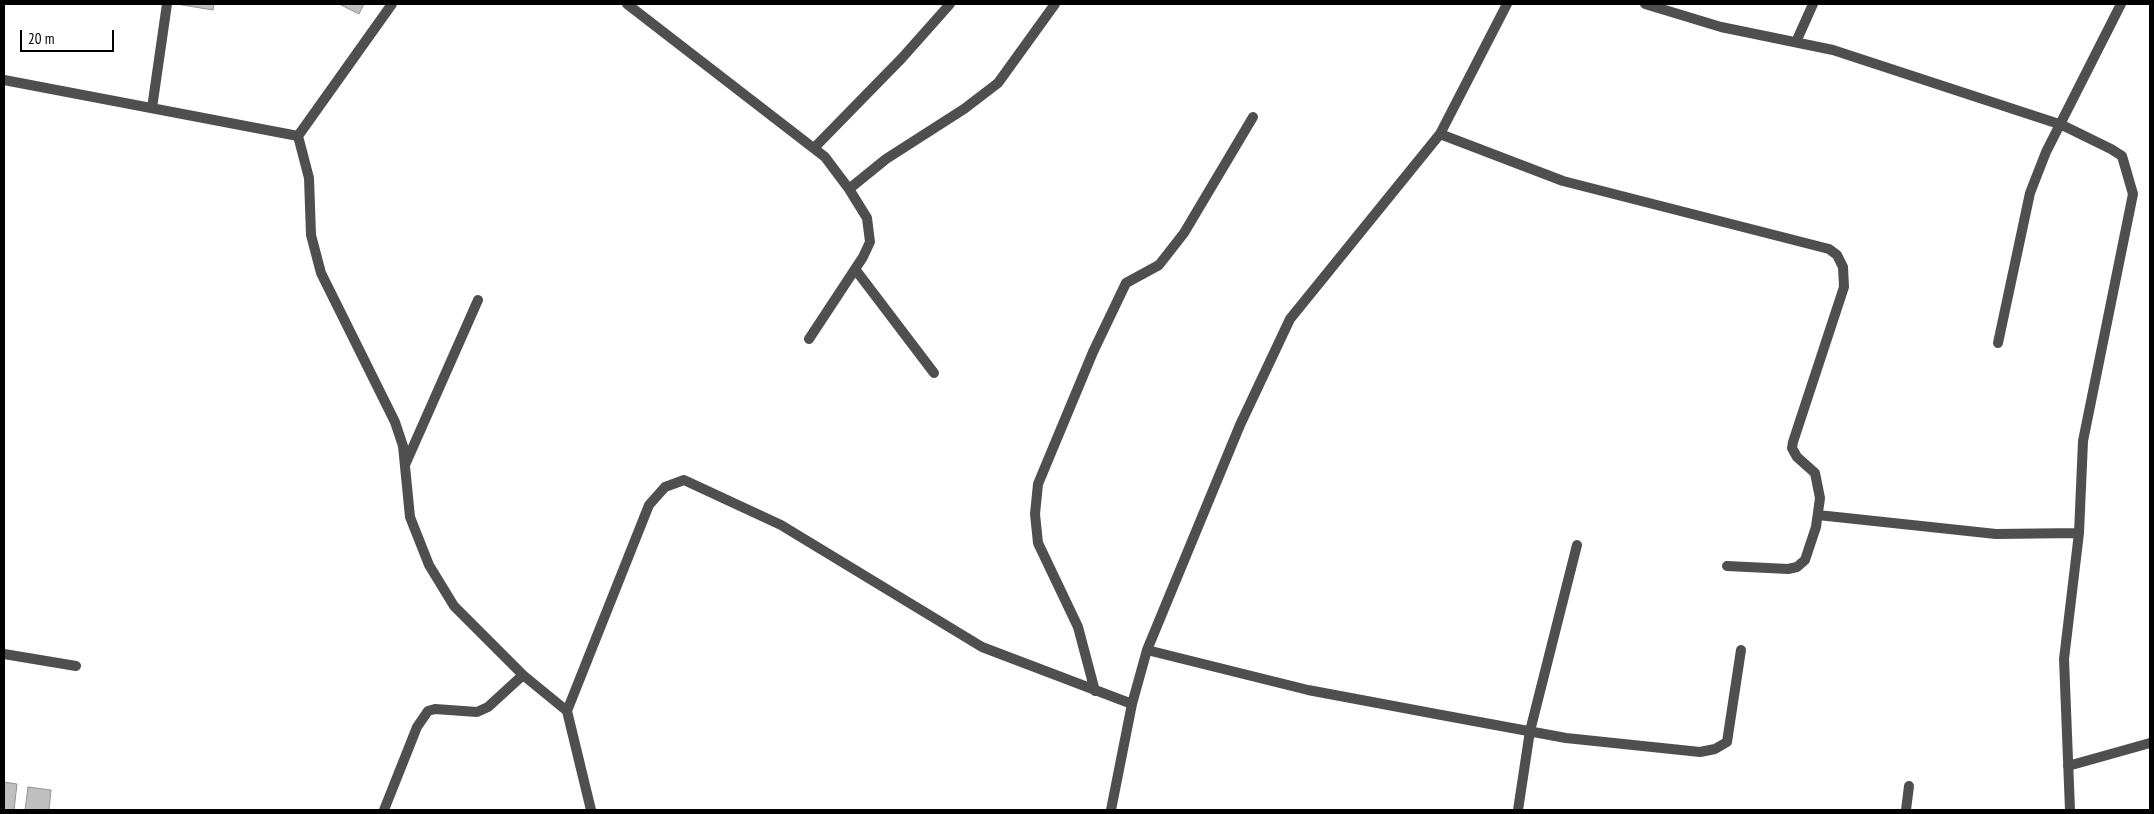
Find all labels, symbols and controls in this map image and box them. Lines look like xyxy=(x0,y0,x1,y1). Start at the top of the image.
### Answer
scale bar xyxy=(22,20,116,52)
text: 20 m xyxy=(28,29,54,48)

